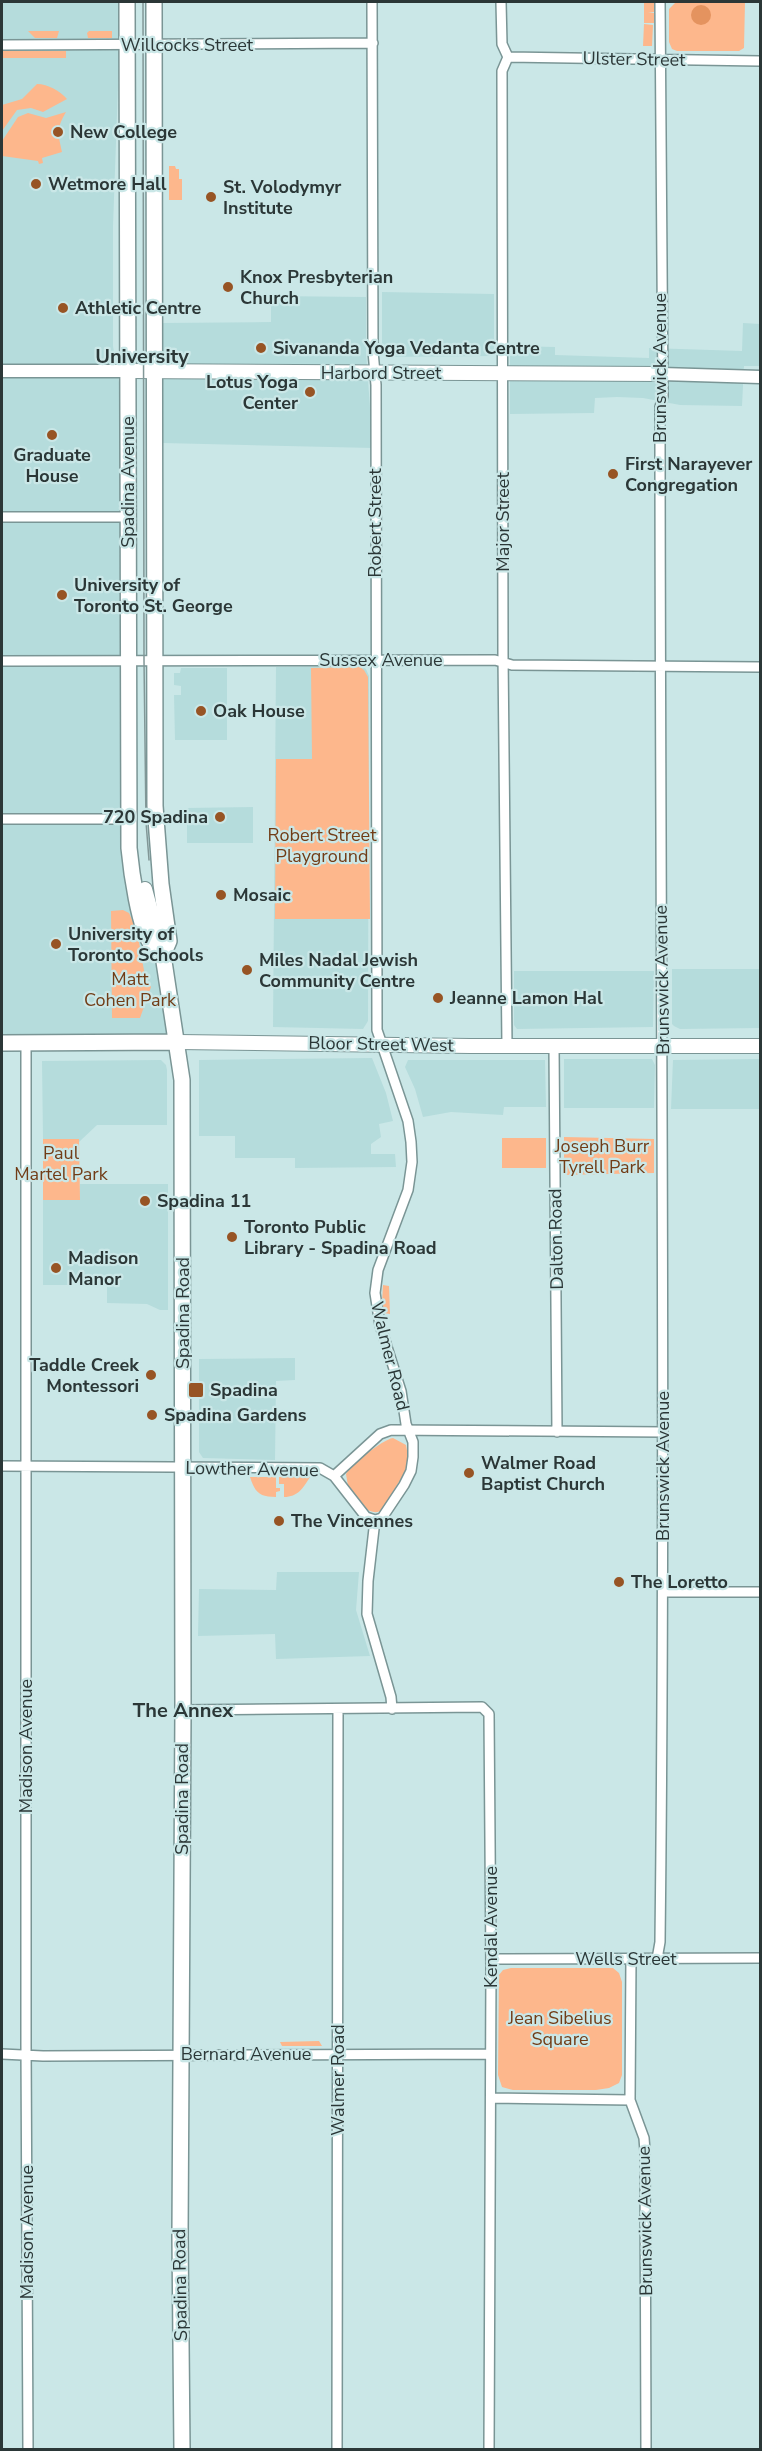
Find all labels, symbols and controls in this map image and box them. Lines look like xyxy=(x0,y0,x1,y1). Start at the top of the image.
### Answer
street label: Willcocks Street xyxy=(121,33,254,57)
street label: Ulster Street xyxy=(582,46,686,72)
place label: New College xyxy=(70,120,177,144)
marker: New College xyxy=(51,125,65,139)
place label: Wetmore Hall xyxy=(48,172,167,196)
place label: St. Volodymyr Institute xyxy=(223,175,341,220)
marker: Wetmore Hall xyxy=(29,177,43,191)
marker: St. Volodymyr Institute xyxy=(204,190,218,204)
place label: Knox Presbyterian Church xyxy=(240,265,393,310)
marker: Knox Presbyterian Church xyxy=(221,280,235,294)
street label: Brunswick Avenue xyxy=(648,293,672,443)
place label: Athletic Centre xyxy=(75,296,201,320)
marker: Athletic Centre xyxy=(56,301,70,315)
place label: Sivananda Yoga Vedanta Centre xyxy=(273,336,540,360)
marker: Sivananda Yoga Vedanta Centre xyxy=(254,341,268,355)
district label: University xyxy=(95,343,189,370)
street label: Harbord Street xyxy=(321,361,442,385)
place label: Lotus Yoga Center xyxy=(206,370,298,415)
marker: Lotus Yoga Center xyxy=(303,385,317,399)
street label: Spadina Avenue xyxy=(116,416,140,548)
marker: Graduate House xyxy=(45,428,59,442)
place label: Graduate House xyxy=(13,443,91,488)
place label: First Narayever Congregation xyxy=(625,452,752,497)
marker: First Narayever Congregation xyxy=(606,467,620,481)
street label: Robert Street xyxy=(363,468,387,577)
street label: Major Street xyxy=(491,472,515,572)
place label: University of Toronto St. George xyxy=(74,573,233,618)
marker: University of Toronto St. George xyxy=(55,588,69,602)
street label: Sussex Avenue xyxy=(319,648,443,672)
place label: Oak House xyxy=(213,699,305,723)
marker: Oak House xyxy=(194,704,208,718)
place label: 720 Spadina xyxy=(103,805,208,829)
marker: 720 Spadina xyxy=(213,810,227,824)
park label: Robert Street Playground xyxy=(268,823,377,868)
place label: Mosaic xyxy=(233,883,291,907)
marker: Mosaic xyxy=(214,888,228,902)
street label: Brunswick Avenue xyxy=(649,905,675,1055)
place label: University of Toronto Schools xyxy=(68,922,204,967)
marker: University of Toronto Schools xyxy=(49,937,63,951)
place label: Miles Nadal Jewish Community Centre xyxy=(259,948,418,993)
marker: Miles Nadal Jewish Community Centre xyxy=(240,963,254,977)
park label: Matt Cohen Park xyxy=(84,967,177,1012)
place label: Jeanne Lamon Hal xyxy=(449,986,603,1010)
marker: Jeanne Lamon Hal xyxy=(431,991,445,1005)
street label: Bloor Street West xyxy=(308,1031,455,1057)
park label: Joseph Burr Tyrell Park xyxy=(554,1134,650,1179)
park label: Paul Martel Park xyxy=(14,1141,109,1186)
street label: Dalton Road xyxy=(543,1188,569,1290)
place label: Spadina 11 xyxy=(157,1189,251,1213)
marker: Spadina 11 xyxy=(138,1194,152,1208)
place label: Toronto Public Library - Spadina Road xyxy=(244,1215,437,1260)
marker: Toronto Public Library - Spadina Road xyxy=(225,1230,239,1244)
place label: Madison Manor xyxy=(68,1246,139,1291)
street label: Spadina Road xyxy=(171,1257,195,1369)
marker: Madison Manor xyxy=(49,1261,63,1275)
street label: Walmer Road xyxy=(365,1299,415,1413)
place label: Taddle Creek Montessori xyxy=(29,1353,139,1398)
marker: Taddle Creek Montessori xyxy=(144,1368,158,1382)
place label: Spadina xyxy=(210,1378,278,1402)
marker: Spadina xyxy=(187,1381,205,1399)
street label: Brunswick Avenue xyxy=(651,1391,675,1541)
place label: Spadina Gardens xyxy=(164,1403,307,1427)
marker: Spadina Gardens xyxy=(145,1408,159,1422)
place label: Walmer Road Baptist Church xyxy=(481,1451,605,1496)
street label: Lowther Avenue xyxy=(185,1456,319,1482)
marker: Walmer Road Baptist Church xyxy=(462,1466,476,1480)
place label: The Vincennes xyxy=(291,1509,413,1533)
marker: The Vincennes xyxy=(272,1514,286,1528)
place label: The Loretto xyxy=(631,1570,728,1594)
marker: The Loretto xyxy=(612,1575,626,1589)
street label: Madison Avenue xyxy=(14,1679,38,1813)
district label: The Annex xyxy=(133,1697,234,1724)
street label: Spadina Road xyxy=(170,1743,194,1855)
street label: Kendal Avenue xyxy=(479,1866,503,1988)
street label: Wells Street xyxy=(575,1947,677,1971)
park label: Jean Sibelius Square xyxy=(507,2006,612,2051)
street label: Walmer Road xyxy=(326,2024,350,2136)
street label: Bernard Avenue xyxy=(181,2042,311,2066)
street label: Brunswick Avenue xyxy=(632,2146,658,2296)
street label: Madison Avenue xyxy=(15,2165,39,2299)
street label: Spadina Road xyxy=(167,2229,193,2341)

